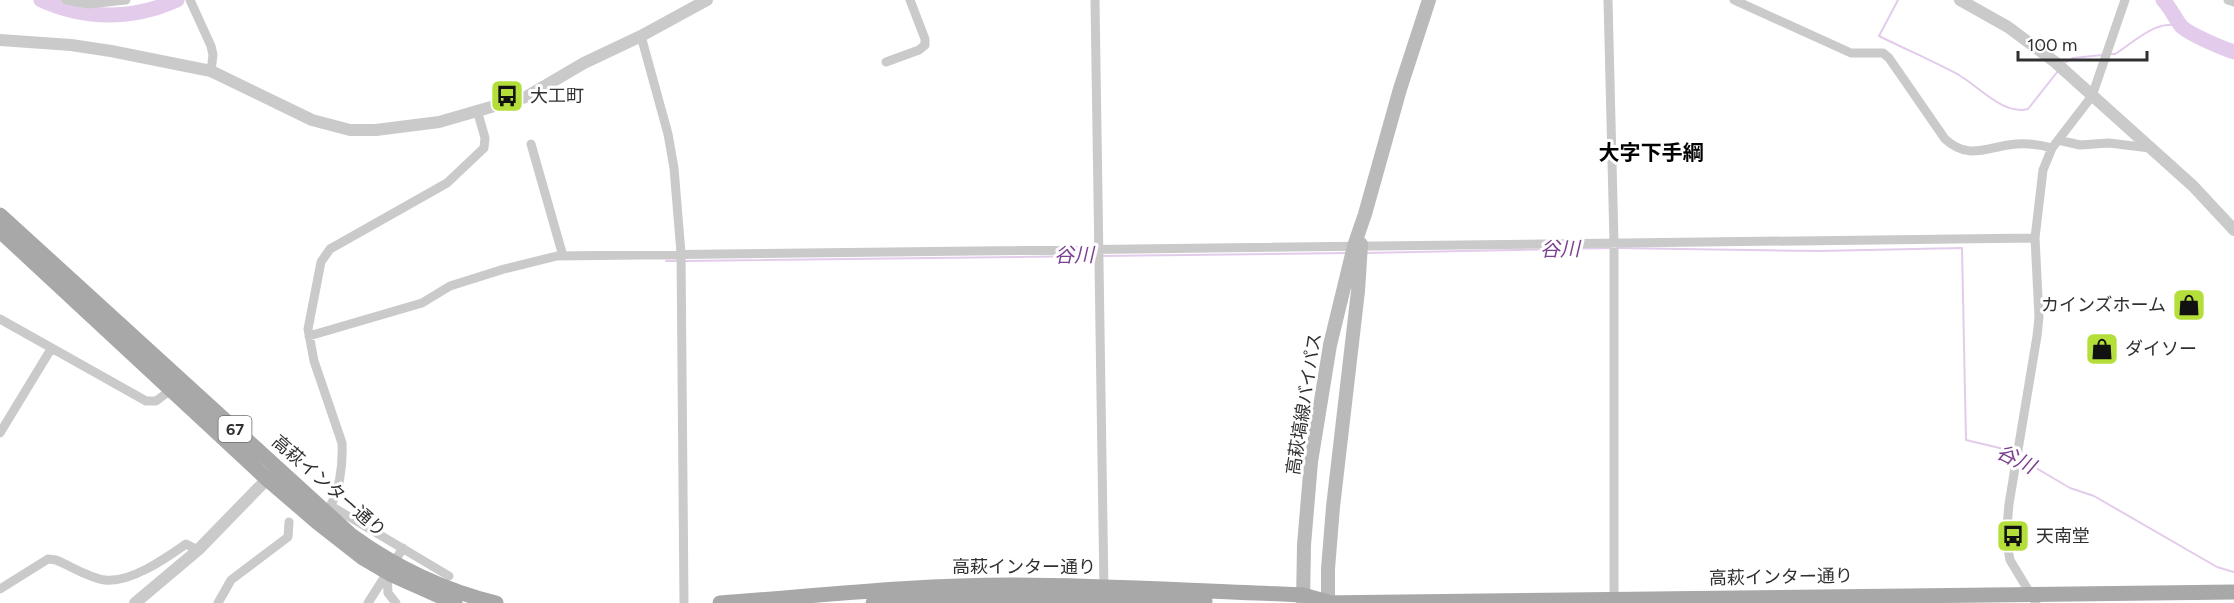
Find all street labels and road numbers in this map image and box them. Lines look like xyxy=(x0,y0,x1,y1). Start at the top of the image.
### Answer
street label: 高萩塙線バイパス xyxy=(1282,331,1326,477)
road number: 67 xyxy=(218,416,252,442)
street label: 高萩インター通り xyxy=(267,430,391,542)
street label: 高萩インター通り xyxy=(952,556,1096,578)
street label: 高萩インター通り xyxy=(1709,565,1853,589)

